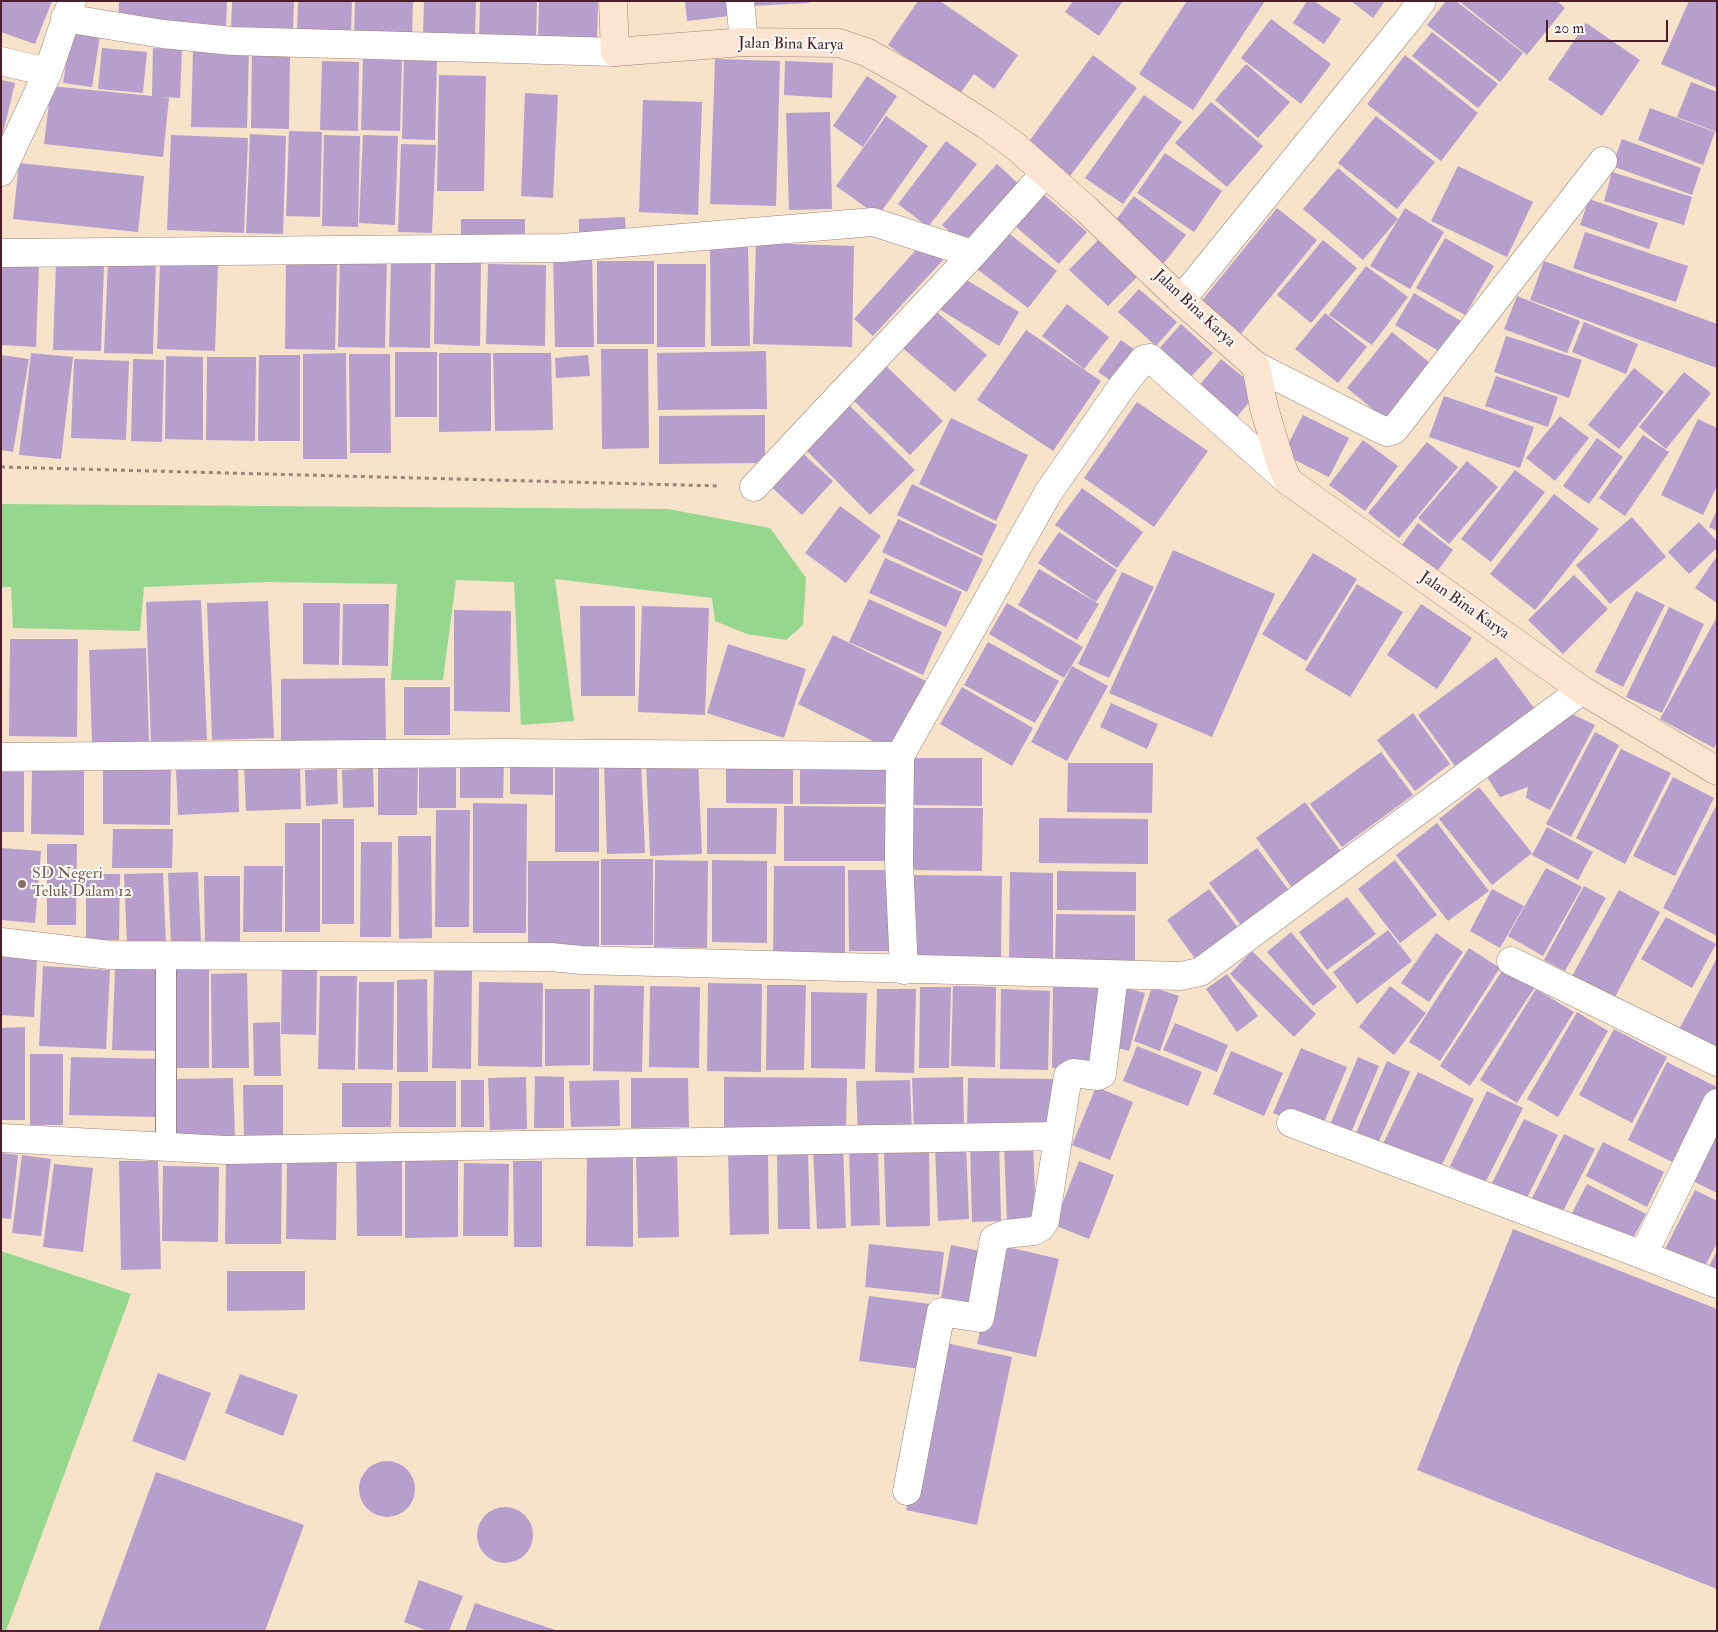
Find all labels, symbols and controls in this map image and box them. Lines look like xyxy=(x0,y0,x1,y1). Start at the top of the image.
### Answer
scale bar xyxy=(1548,10,1670,42)
text: 20 m xyxy=(1554,19,1584,38)
street label: Jalan Bina Karya xyxy=(738,34,844,56)
street label: Jalan Bina Karya xyxy=(1149,266,1239,352)
street label: Jalan Bina Karya xyxy=(1415,568,1513,644)
place label: SD Negeri Teluk Dalam 12 xyxy=(32,865,132,903)
marker: SD Negeri Teluk Dalam 12 xyxy=(16,878,28,890)

